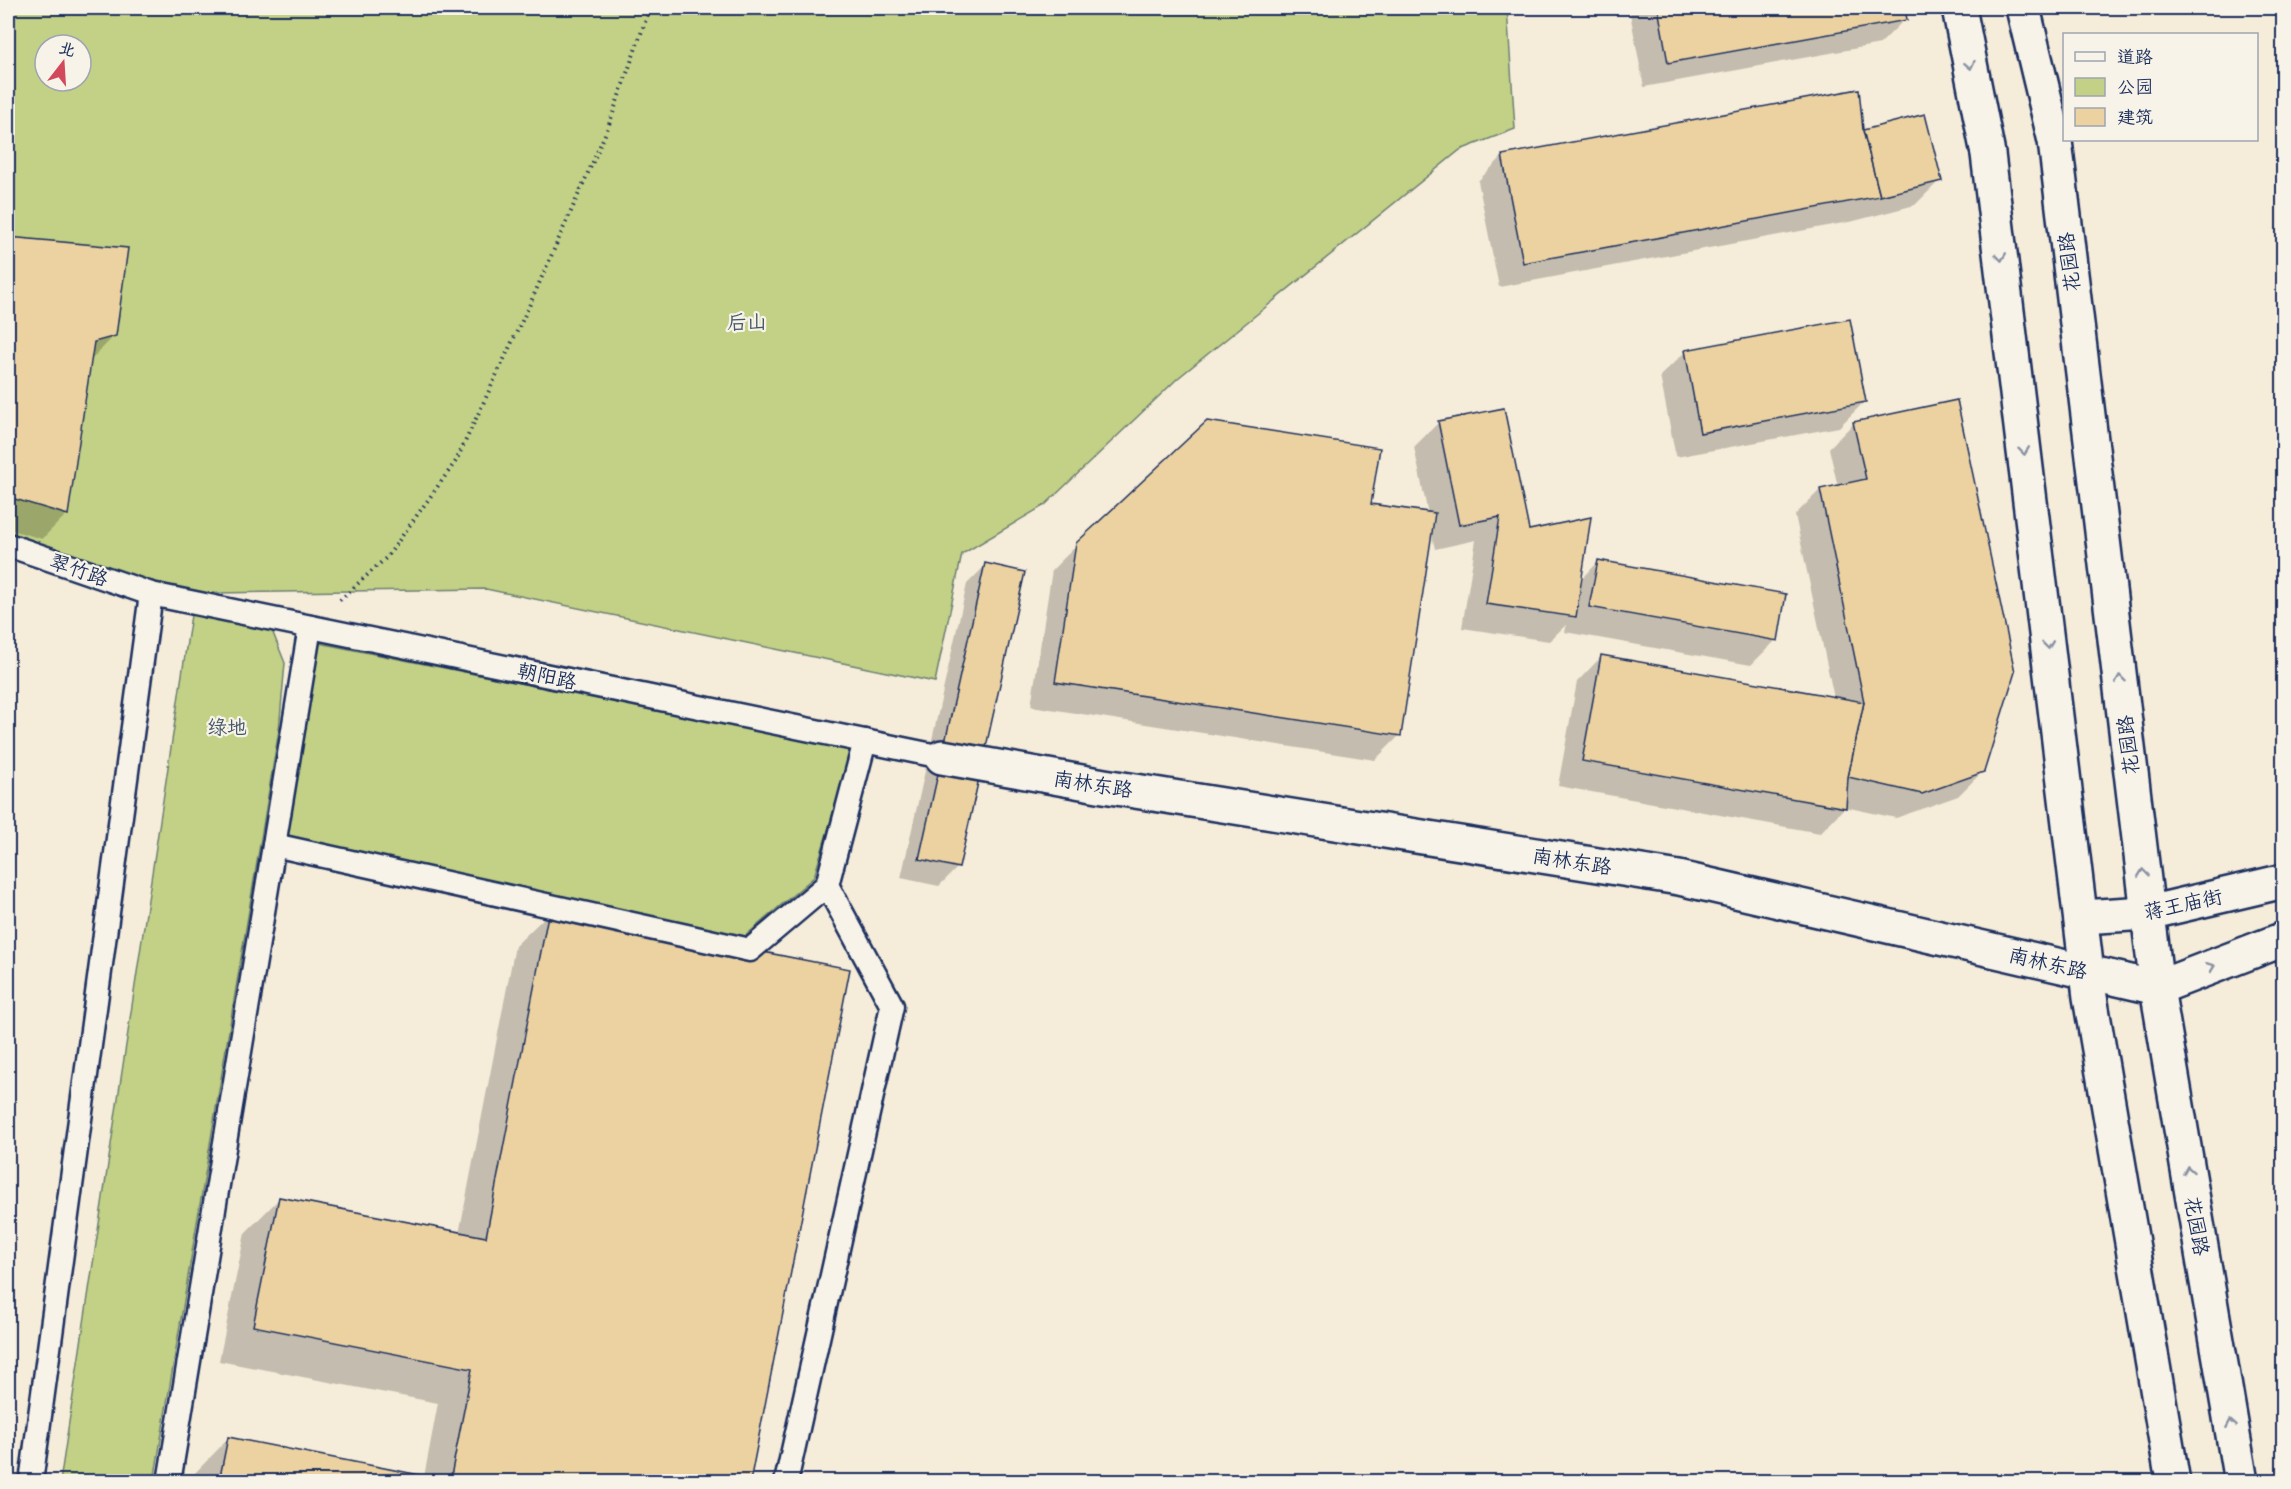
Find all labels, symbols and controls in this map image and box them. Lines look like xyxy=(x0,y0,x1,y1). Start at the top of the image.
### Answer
north arrow xyxy=(33,33,93,93)
legend xyxy=(2063,33,2258,141)
text: 北 xyxy=(57,39,77,62)
text: 道路 xyxy=(2117,47,2153,68)
one-way arrow xyxy=(1963,60,1976,70)
text: 公园 xyxy=(2117,77,2153,98)
text: 建筑 xyxy=(2117,107,2153,128)
street label: 花园路 xyxy=(2054,230,2086,293)
one-way arrow xyxy=(1994,253,2006,262)
park label: 后山 xyxy=(727,311,767,335)
one-way arrow xyxy=(2017,446,2030,456)
street label: 翠竹路 xyxy=(46,550,112,592)
one-way arrow xyxy=(2041,640,2053,649)
street label: 朝阳路 xyxy=(515,659,580,695)
one-way arrow xyxy=(2114,675,2126,684)
street label: 花园路 xyxy=(2113,713,2145,776)
park label: 绿地 xyxy=(207,716,247,740)
street label: 南林东路 xyxy=(1051,767,1135,803)
street label: 南林东路 xyxy=(1530,844,1614,880)
one-way arrow xyxy=(2137,868,2150,878)
street label: 蒋王庙街 xyxy=(2142,885,2225,925)
street label: 南林东路 xyxy=(2006,943,2090,985)
one-way arrow xyxy=(2205,962,2216,974)
one-way arrow xyxy=(2182,1165,2195,1175)
street label: 花园路 xyxy=(2179,1195,2213,1259)
one-way arrow xyxy=(2225,1419,2238,1429)

